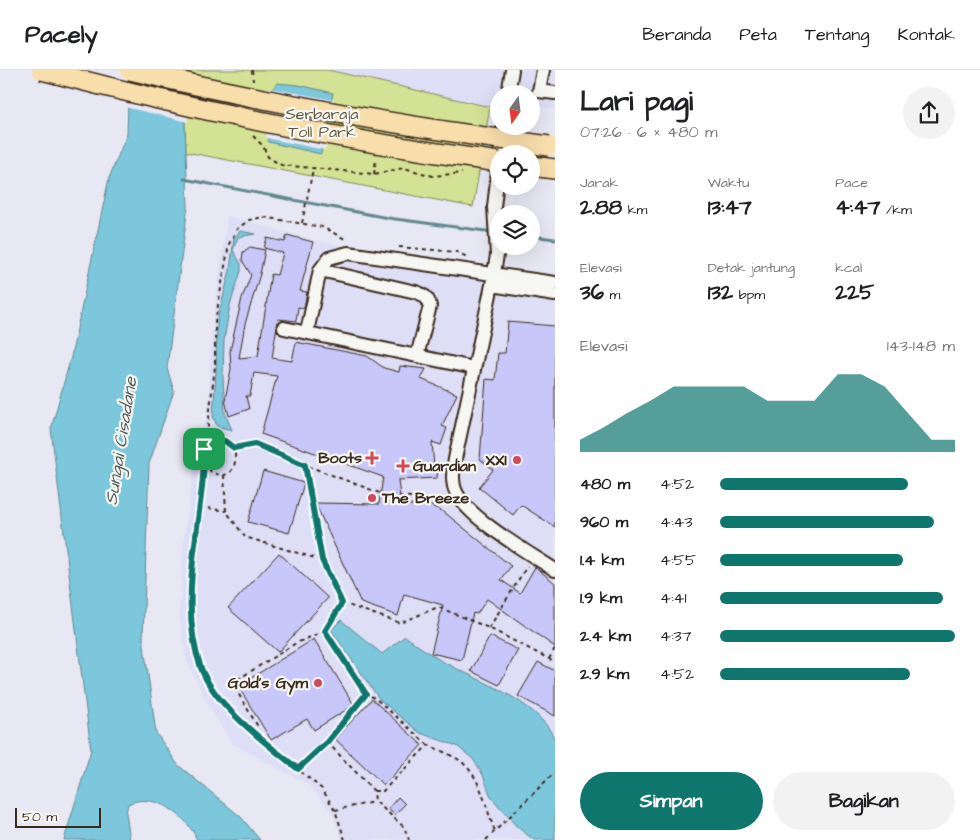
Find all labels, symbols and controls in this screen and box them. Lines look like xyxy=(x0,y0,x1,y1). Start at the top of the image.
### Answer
text: Pacely xyxy=(25,18,98,52)
text: Beranda xyxy=(642,22,711,47)
text: Peta xyxy=(739,22,777,47)
text: Tentang xyxy=(805,22,869,47)
text: Kontak xyxy=(897,22,955,47)
text: Lari pagi xyxy=(580,82,693,121)
north arrow xyxy=(490,85,540,135)
map controls xyxy=(490,85,540,255)
button: share xyxy=(903,87,955,139)
park label: Serbaraja Toll Park xyxy=(286,103,358,143)
text: 07:26 · 6 × 480 m xyxy=(580,121,717,143)
button: locate xyxy=(490,145,540,195)
text: Jarak xyxy=(580,173,618,193)
text: Waktu xyxy=(708,173,749,193)
text: Pace xyxy=(835,173,868,193)
text: 2.88 xyxy=(580,193,622,222)
text: 13:47 xyxy=(708,193,752,222)
text: 4:47 xyxy=(835,193,880,222)
text: km xyxy=(622,200,647,220)
text: /km xyxy=(880,200,912,220)
button: layers xyxy=(490,205,540,255)
text: Elevasi xyxy=(580,258,622,278)
text: Detak jantung xyxy=(708,258,795,278)
text: kcal xyxy=(835,258,862,278)
text: 36 xyxy=(580,278,604,307)
text: 132 xyxy=(708,278,733,307)
text: 225 xyxy=(835,278,874,307)
text: m xyxy=(604,285,620,305)
text: bpm xyxy=(733,285,765,305)
text: Elevasi xyxy=(580,335,628,357)
text: 143–148 m xyxy=(887,335,955,357)
water label: Sungai Cisadane xyxy=(99,374,145,507)
pin xyxy=(183,428,225,470)
icon: arrive xyxy=(190,435,218,463)
place label: Boots xyxy=(318,447,362,469)
place label: XXI xyxy=(485,449,507,471)
marker: Boots xyxy=(366,452,378,464)
marker: XXI xyxy=(511,454,523,466)
place label: Guardian xyxy=(413,455,476,477)
marker: Guardian xyxy=(397,460,409,472)
text: 480 m xyxy=(580,473,630,495)
text: 4:52 xyxy=(660,473,694,495)
place label: The Breeze xyxy=(381,487,469,509)
marker: The Breeze xyxy=(366,492,378,504)
text: 960 m xyxy=(580,511,628,533)
text: 4:43 xyxy=(660,511,693,533)
text: 1.4 km xyxy=(580,549,624,571)
text: 4:55 xyxy=(660,549,696,571)
text: 1.9 km xyxy=(580,587,622,609)
text: 4:41 xyxy=(660,587,687,609)
text: 2.4 km xyxy=(580,625,631,647)
text: 4:37 xyxy=(660,625,692,647)
text: 2.9 km xyxy=(580,663,629,685)
text: 4:52 xyxy=(660,663,694,685)
place label: Gold's Gym xyxy=(228,672,309,695)
marker: Gold's Gym xyxy=(312,677,324,689)
button: Simpan xyxy=(580,772,763,830)
button: Bagikan xyxy=(773,772,955,830)
scale bar xyxy=(15,805,101,828)
text: 50 m xyxy=(22,807,57,827)

